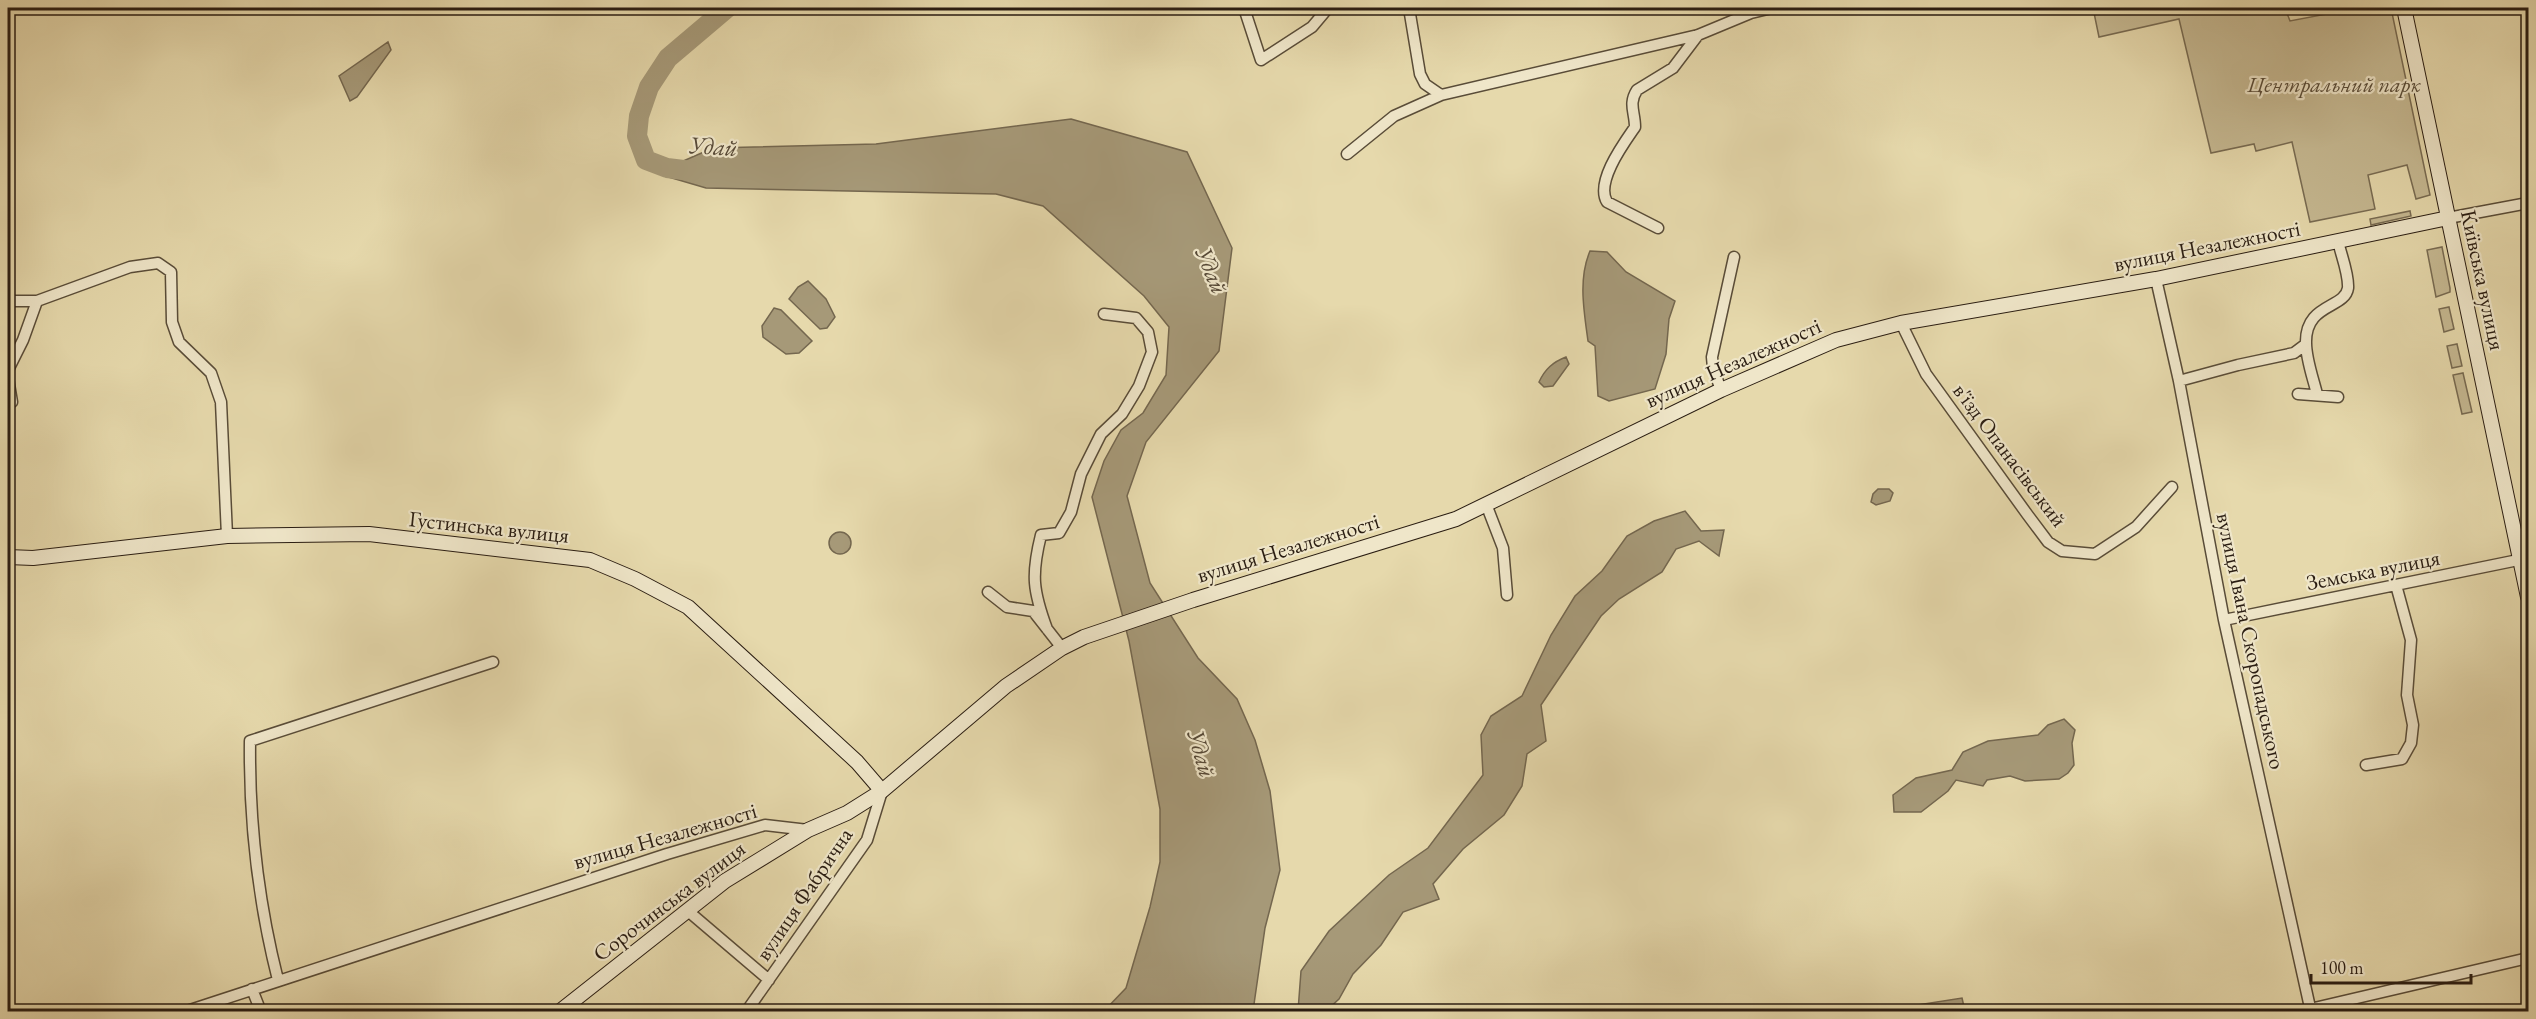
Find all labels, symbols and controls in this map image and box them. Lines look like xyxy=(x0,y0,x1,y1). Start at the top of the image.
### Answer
park label: Центральний парк xyxy=(2246,70,2421,99)
water label: Удай xyxy=(688,129,738,163)
street label: Київська вулиця xyxy=(2454,207,2512,353)
street label: вулиця Незалежності xyxy=(2111,214,2303,278)
water label: Удай xyxy=(1189,242,1235,298)
street label: вулиця Незалежності xyxy=(1641,311,1825,415)
street label: в'їзд Опанасівський xyxy=(1946,377,2074,533)
street label: Густинська вулиця xyxy=(407,504,571,550)
street label: вулиця Незалежності xyxy=(1193,506,1383,590)
street label: вулиця Івана Скоропадського xyxy=(2210,510,2292,772)
street label: Земська вулиця xyxy=(2304,543,2442,597)
water label: Удай xyxy=(1180,725,1224,781)
street label: вулиця Незалежності xyxy=(570,796,760,876)
street label: вулиця Фабрична xyxy=(749,822,859,966)
street label: Сорочинська вулиця xyxy=(587,834,751,968)
scale bar xyxy=(2311,947,2472,985)
text: 100 m xyxy=(2320,956,2364,979)

